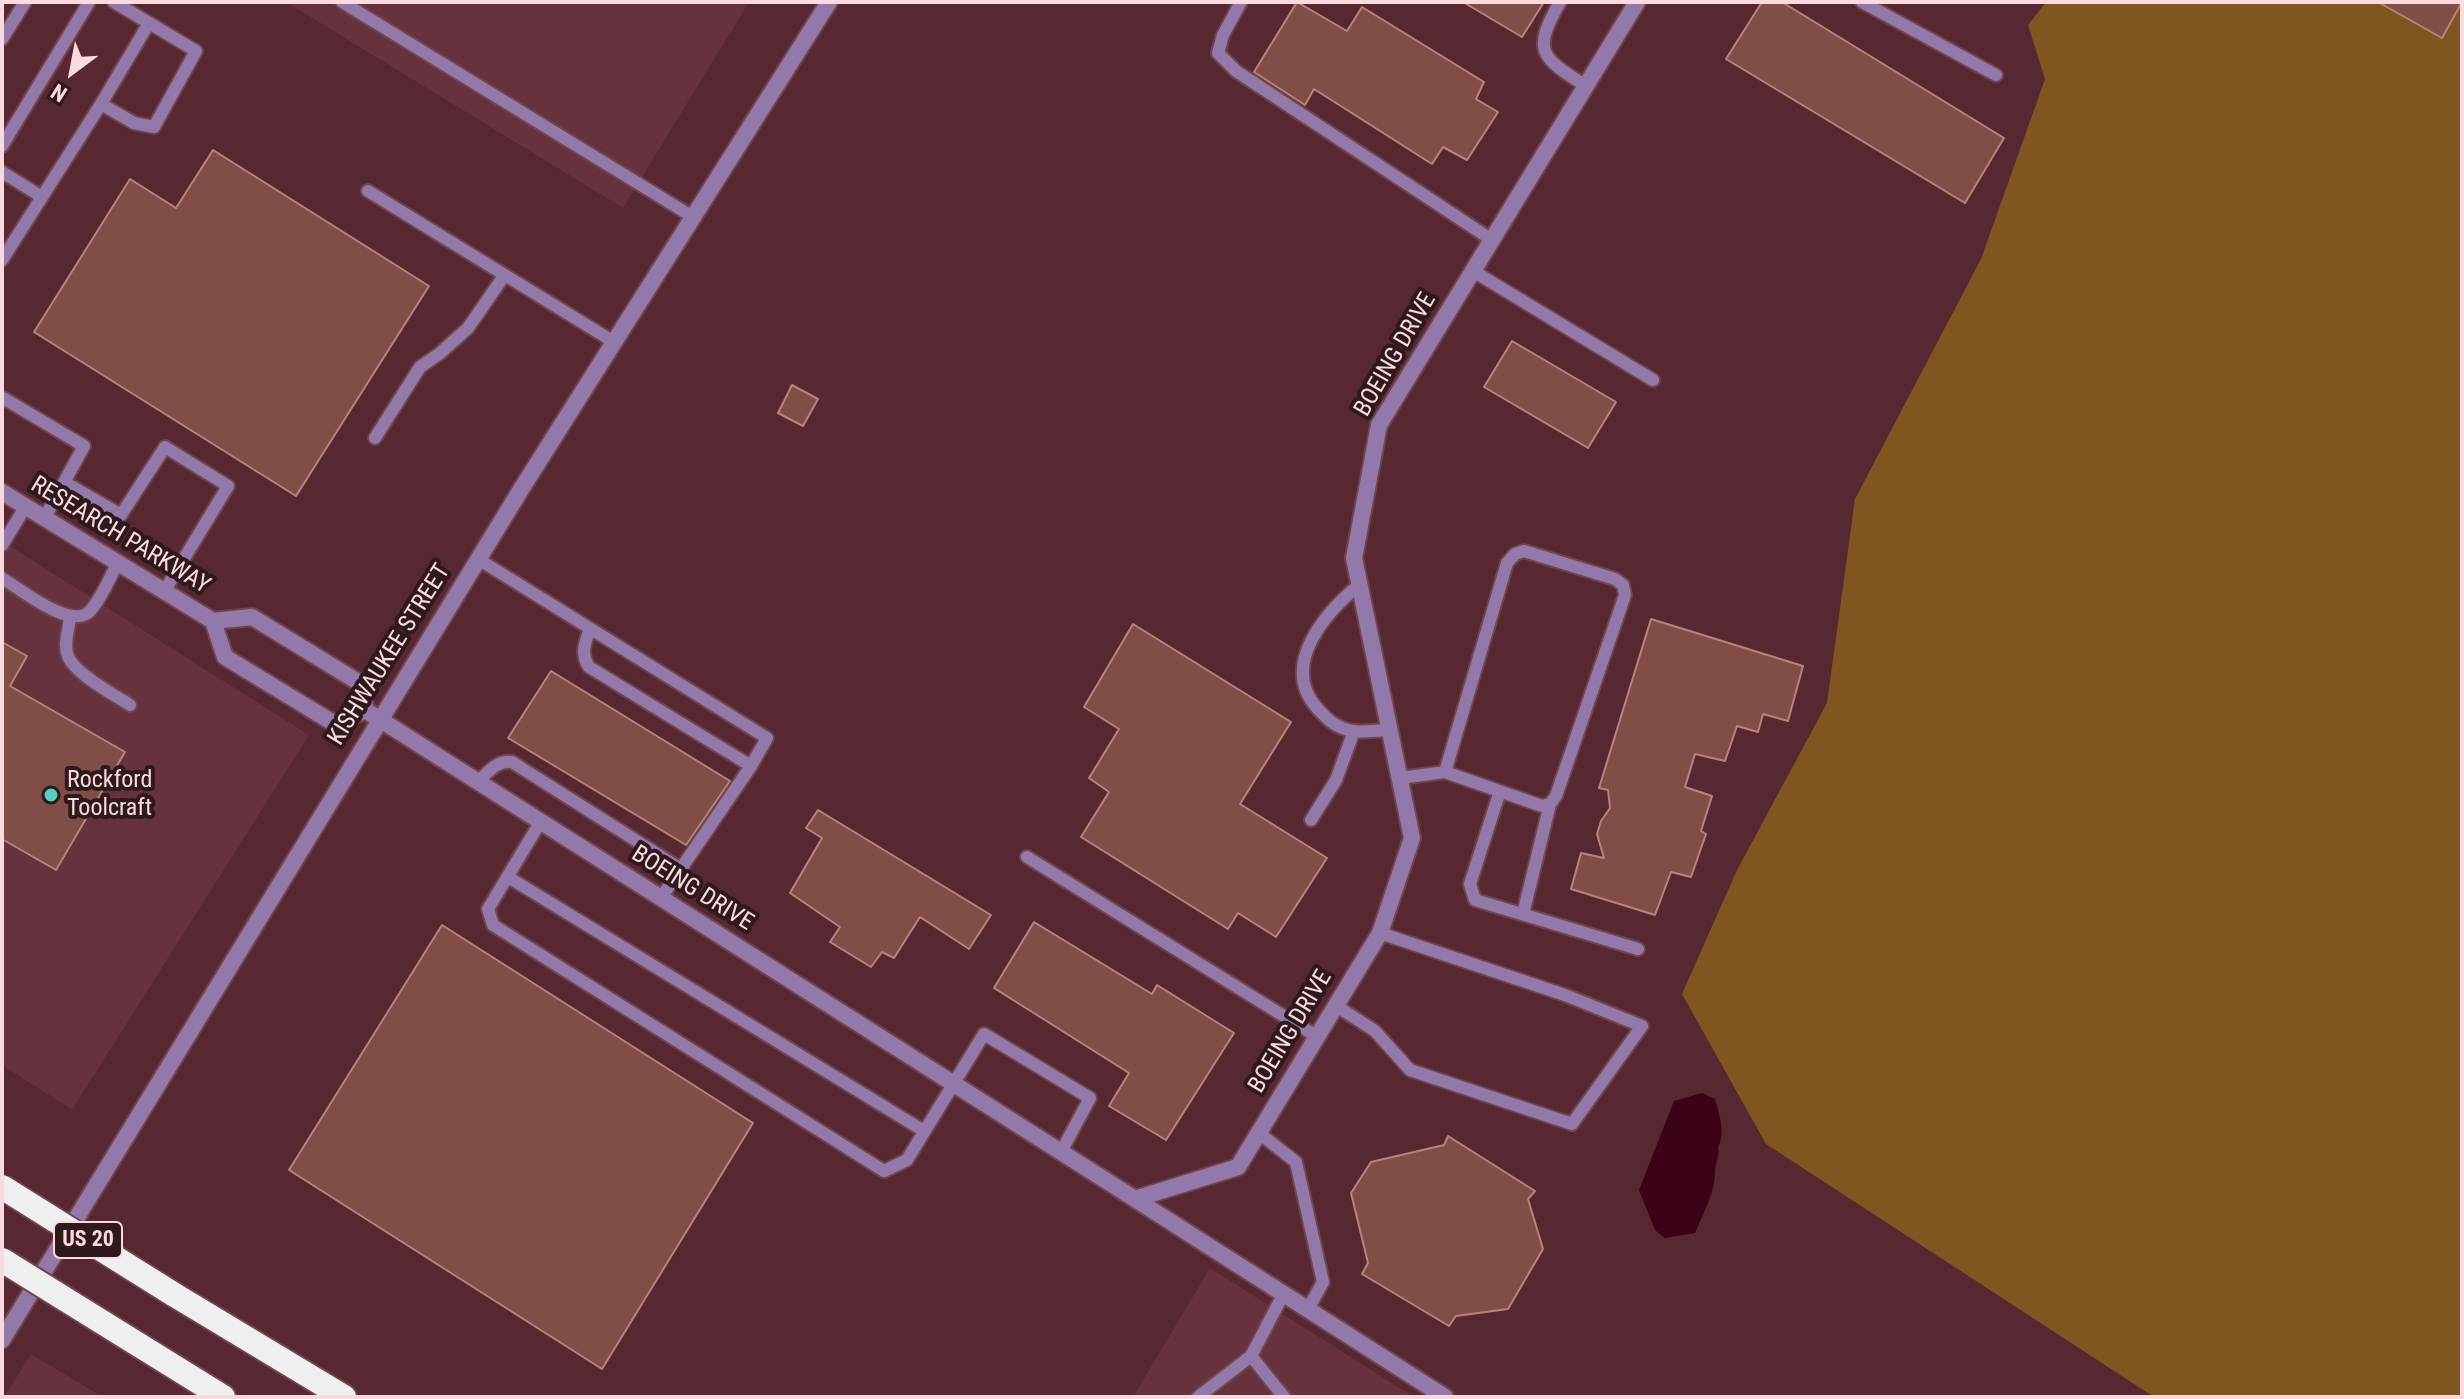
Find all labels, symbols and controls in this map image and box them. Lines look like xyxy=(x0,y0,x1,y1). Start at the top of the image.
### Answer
north arrow xyxy=(32,32,112,112)
text: N xyxy=(47,79,71,107)
street label: BOEING DRIVE xyxy=(1349,288,1443,422)
street label: RESEARCH PARKWAY xyxy=(25,471,215,601)
street label: KISHWAUKEE STREET xyxy=(323,559,457,751)
place label: Rockford Toolcraft xyxy=(67,767,152,823)
marker: Rockford Toolcraft xyxy=(42,786,60,804)
street label: BOEING DRIVE xyxy=(626,840,758,938)
street label: BOEING DRIVE xyxy=(1243,966,1339,1098)
road number: US 20 xyxy=(54,1222,122,1258)

